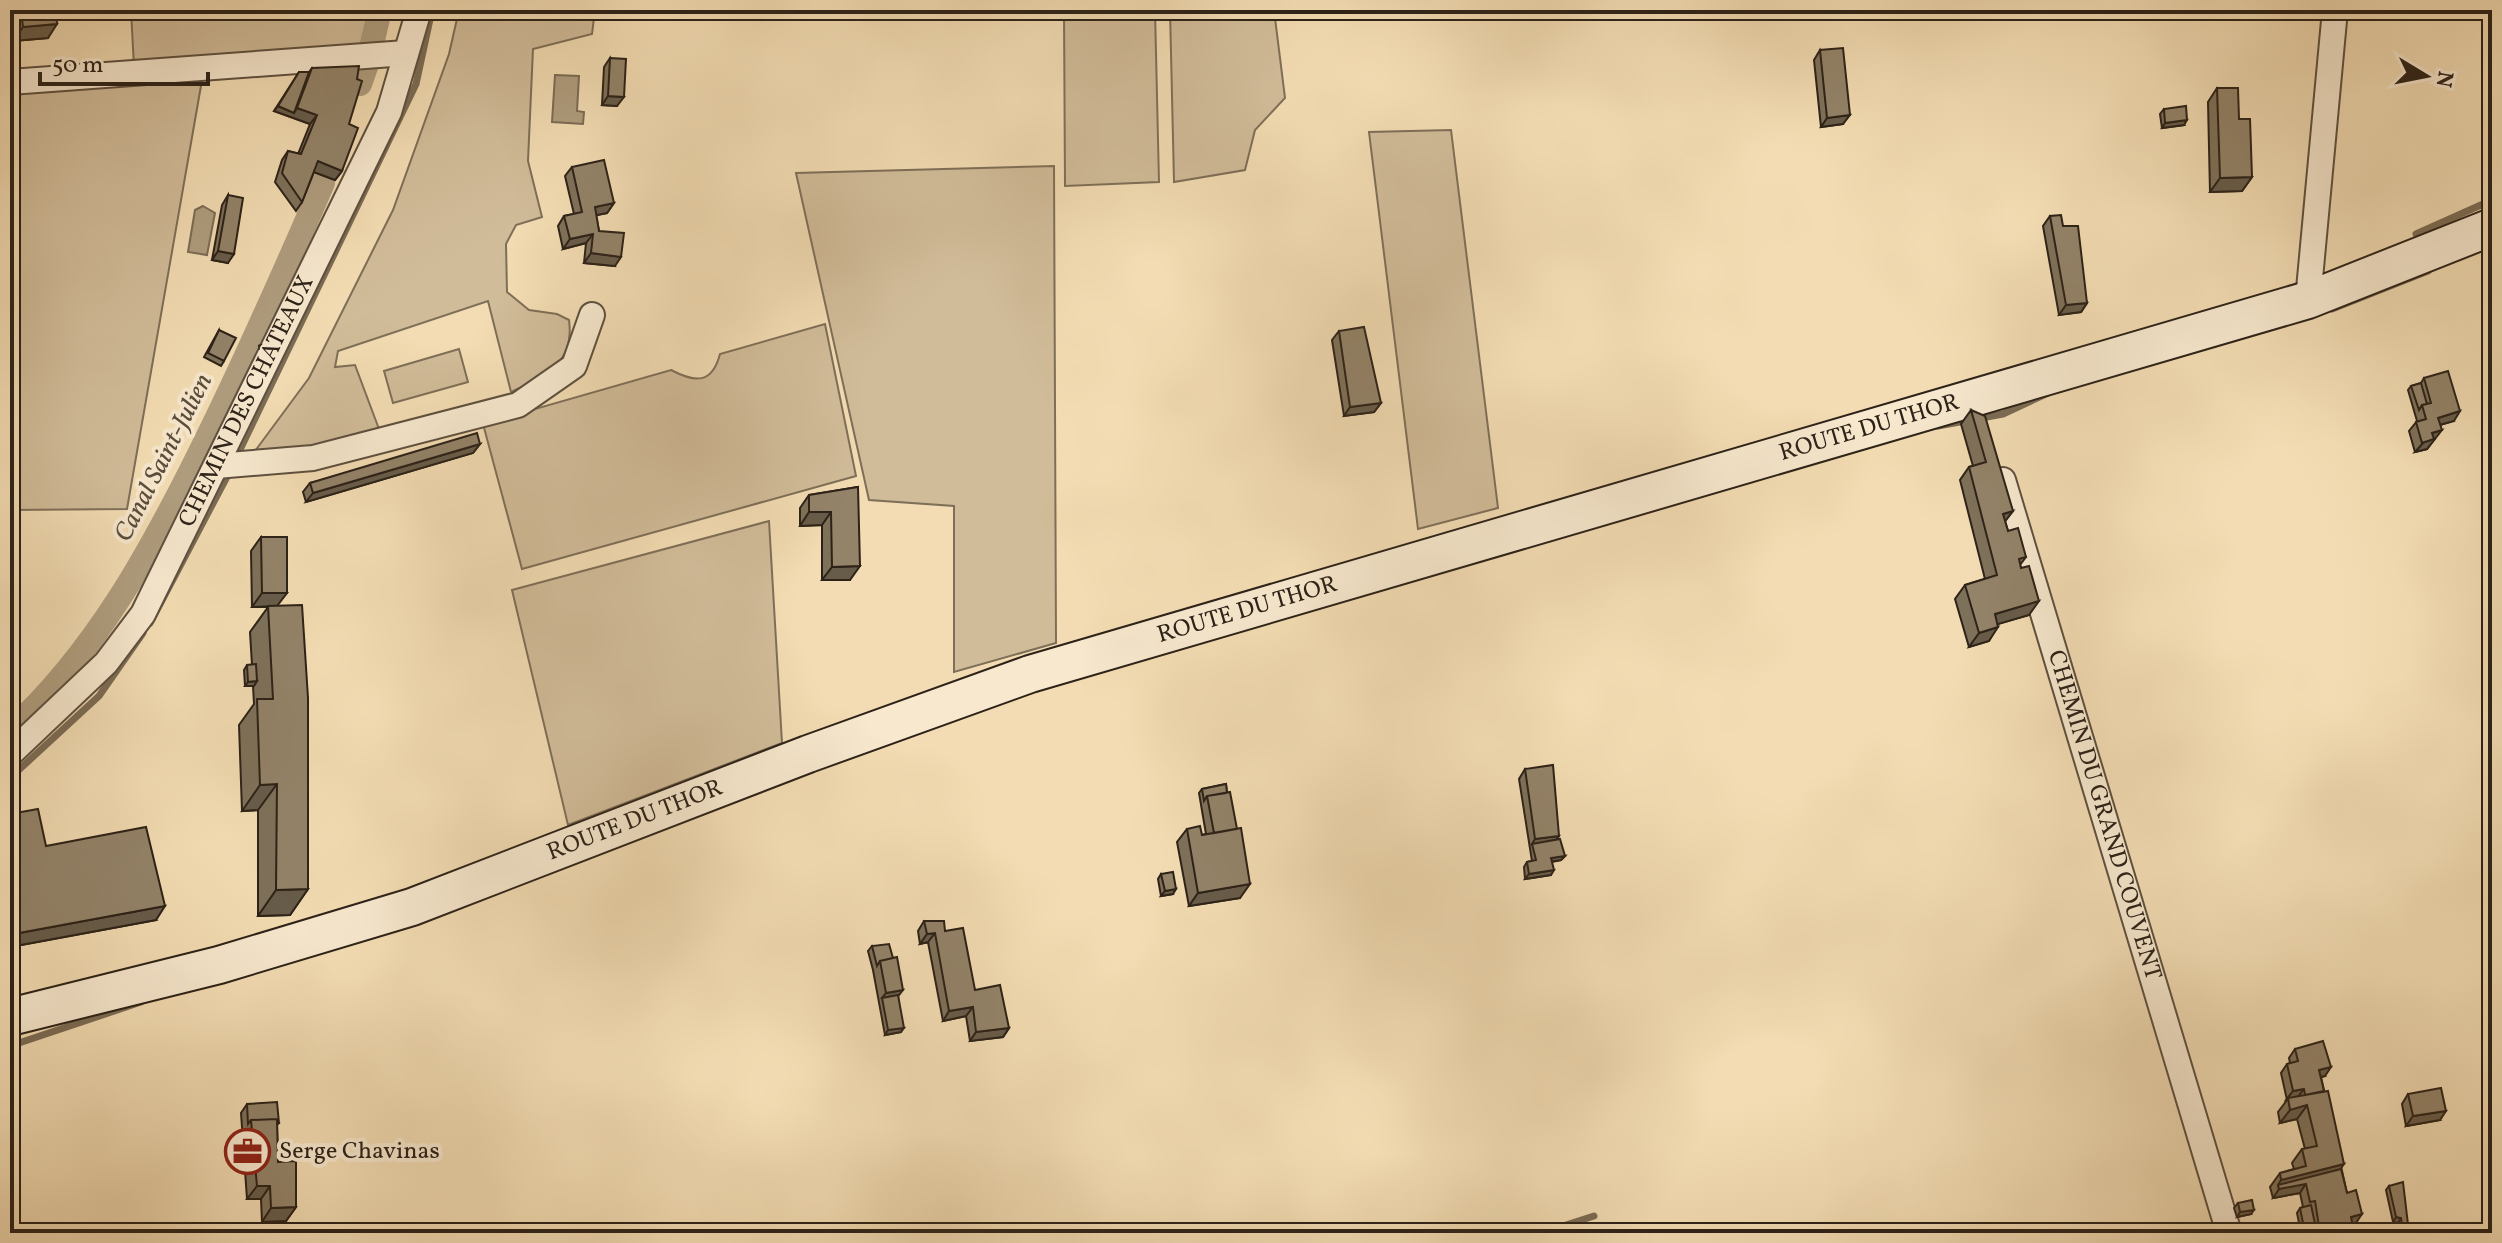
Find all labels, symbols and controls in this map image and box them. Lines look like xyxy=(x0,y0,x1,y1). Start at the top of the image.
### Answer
scale bar xyxy=(40,36,208,86)
north arrow xyxy=(2386,36,2466,116)
text: 50 m xyxy=(52,49,104,83)
text: N xyxy=(2427,68,2460,90)
street label: CHEMIN DES CHÂTEAUX xyxy=(171,270,323,533)
water label: Canal Saint-Julien xyxy=(106,368,222,548)
street label: ROUTE DU THOR xyxy=(1775,386,1963,471)
street label: ROUTE DU THOR xyxy=(1153,568,1342,653)
street label: CHEMIN DU GRAND COUVENT xyxy=(2038,646,2169,984)
street label: ROUTE DU THOR xyxy=(542,771,728,870)
office icon: Serge Chavinas xyxy=(224,1128,272,1176)
place label: Serge Chavinas xyxy=(279,1135,440,1169)

